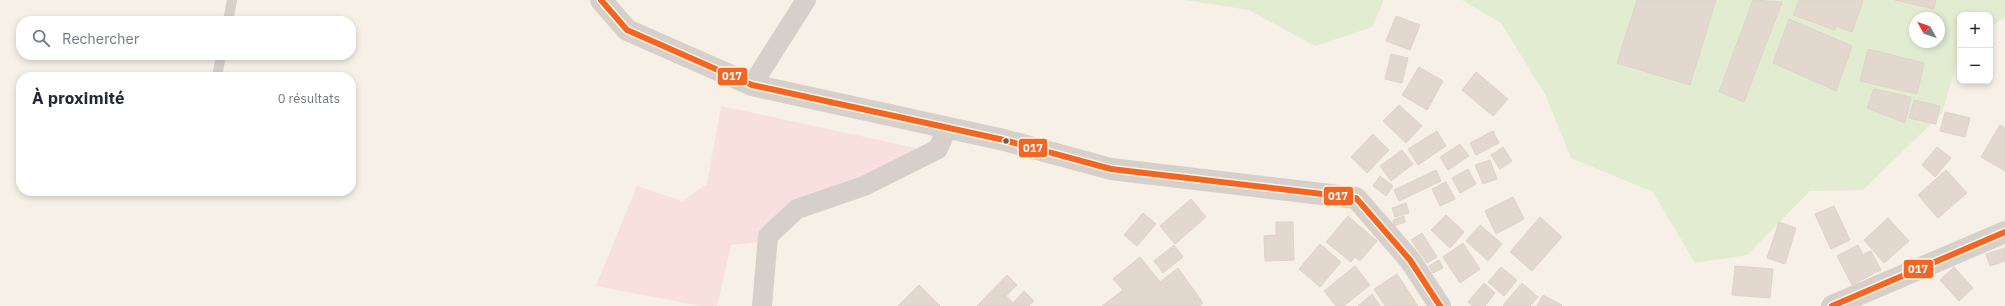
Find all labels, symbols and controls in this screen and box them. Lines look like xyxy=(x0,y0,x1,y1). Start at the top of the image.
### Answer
north arrow xyxy=(1909,12,1945,48)
map controls xyxy=(1957,12,1993,84)
button: + xyxy=(1957,12,1993,48)
search box xyxy=(16,16,356,60)
icon: search xyxy=(30,27,52,49)
text: Rechercher xyxy=(62,29,139,48)
button: − xyxy=(1957,48,1993,84)
line badge: 017 xyxy=(717,67,748,86)
text: 017 xyxy=(722,69,742,83)
text: À proximité xyxy=(32,87,125,109)
text: 0 résultats xyxy=(278,90,340,107)
unlabelled marker xyxy=(1001,136,1011,146)
line badge: 017 xyxy=(1018,138,1048,158)
text: 017 xyxy=(1023,141,1043,155)
line badge: 017 xyxy=(1323,186,1354,206)
text: 017 xyxy=(1328,189,1348,203)
line badge: 017 xyxy=(1903,259,1934,279)
text: 017 xyxy=(1908,262,1928,276)

